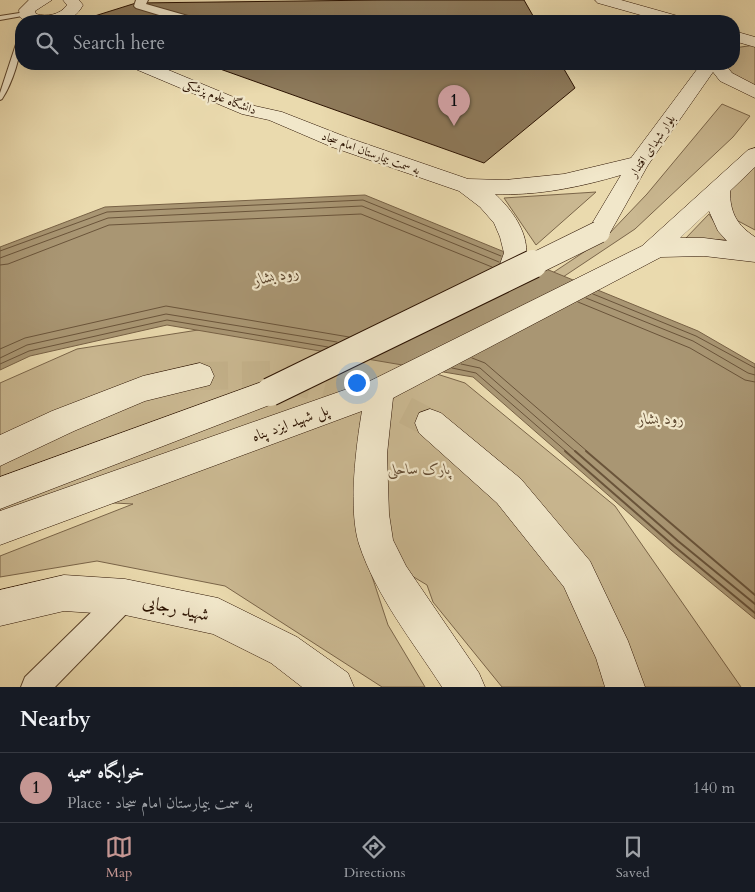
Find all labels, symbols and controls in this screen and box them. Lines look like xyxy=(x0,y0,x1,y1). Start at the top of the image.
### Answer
search box xyxy=(15,15,740,70)
icon: search xyxy=(33,29,61,57)
text: Search here xyxy=(73,30,165,56)
street label: دانشگاه علوم پزشکی xyxy=(180,76,259,121)
pin: 1 xyxy=(438,85,470,126)
street label: بلوار شهدای اقتدار xyxy=(625,112,679,181)
street label: به سمت بیمارستان امام سجاد xyxy=(318,128,422,181)
water label: رود بشار xyxy=(251,261,301,291)
your location xyxy=(344,370,370,396)
street label: پل شهید ایزد پناه xyxy=(249,399,333,447)
water label: رود بشار xyxy=(637,408,684,430)
park label: پارک ساحلی xyxy=(387,459,452,480)
street label: شهید رجایی xyxy=(140,589,212,628)
text: Nearby xyxy=(20,705,91,734)
text: خوابگاه سمیه xyxy=(67,759,145,785)
text: 1 xyxy=(32,777,40,799)
text: 140 m xyxy=(693,777,735,799)
text: Place · به سمت بیمارستان امام سجاد xyxy=(67,792,253,814)
tab: Map xyxy=(105,833,133,882)
tab: Directions xyxy=(344,833,405,882)
tab: Saved xyxy=(616,833,650,882)

